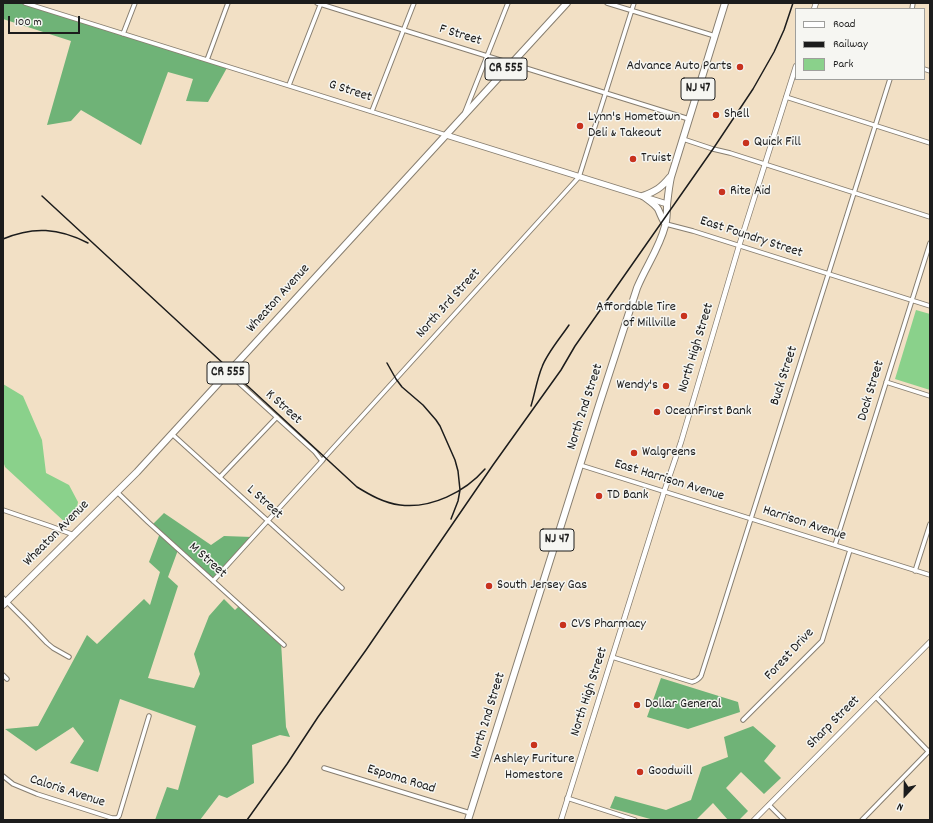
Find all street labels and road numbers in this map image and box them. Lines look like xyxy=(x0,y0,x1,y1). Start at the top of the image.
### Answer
street label: F Street xyxy=(437,22,483,50)
road number: CR 555 xyxy=(485,58,527,80)
street label: G Street xyxy=(326,77,374,107)
road number: NJ 47 xyxy=(681,78,715,100)
street label: East Foundry Street xyxy=(698,214,804,262)
street label: Wheaton Avenue xyxy=(244,261,314,337)
street label: North 3rd Street xyxy=(413,266,485,342)
street label: North High Street xyxy=(675,301,719,395)
street label: Buck Street xyxy=(768,344,802,408)
street label: Dock Street xyxy=(855,359,889,423)
road number: CR 555 xyxy=(207,362,249,384)
street label: North 2nd Street xyxy=(564,362,608,452)
street label: K Street xyxy=(261,387,305,429)
street label: East Harrison Avenue xyxy=(612,456,726,506)
street label: L Street xyxy=(242,482,286,524)
street label: Wheaton Avenue xyxy=(20,497,94,571)
street label: Harrison Avenue xyxy=(760,503,848,545)
road number: NJ 47 xyxy=(540,529,574,551)
street label: M Street xyxy=(184,540,230,582)
street label: Forest Drive xyxy=(762,625,818,685)
street label: North High Street xyxy=(568,645,612,739)
street label: North 2nd Street xyxy=(468,671,510,761)
street label: Sharp Street xyxy=(804,693,864,753)
street label: Espoma Road xyxy=(365,762,437,798)
street label: Caloris Avenue xyxy=(27,772,107,812)

